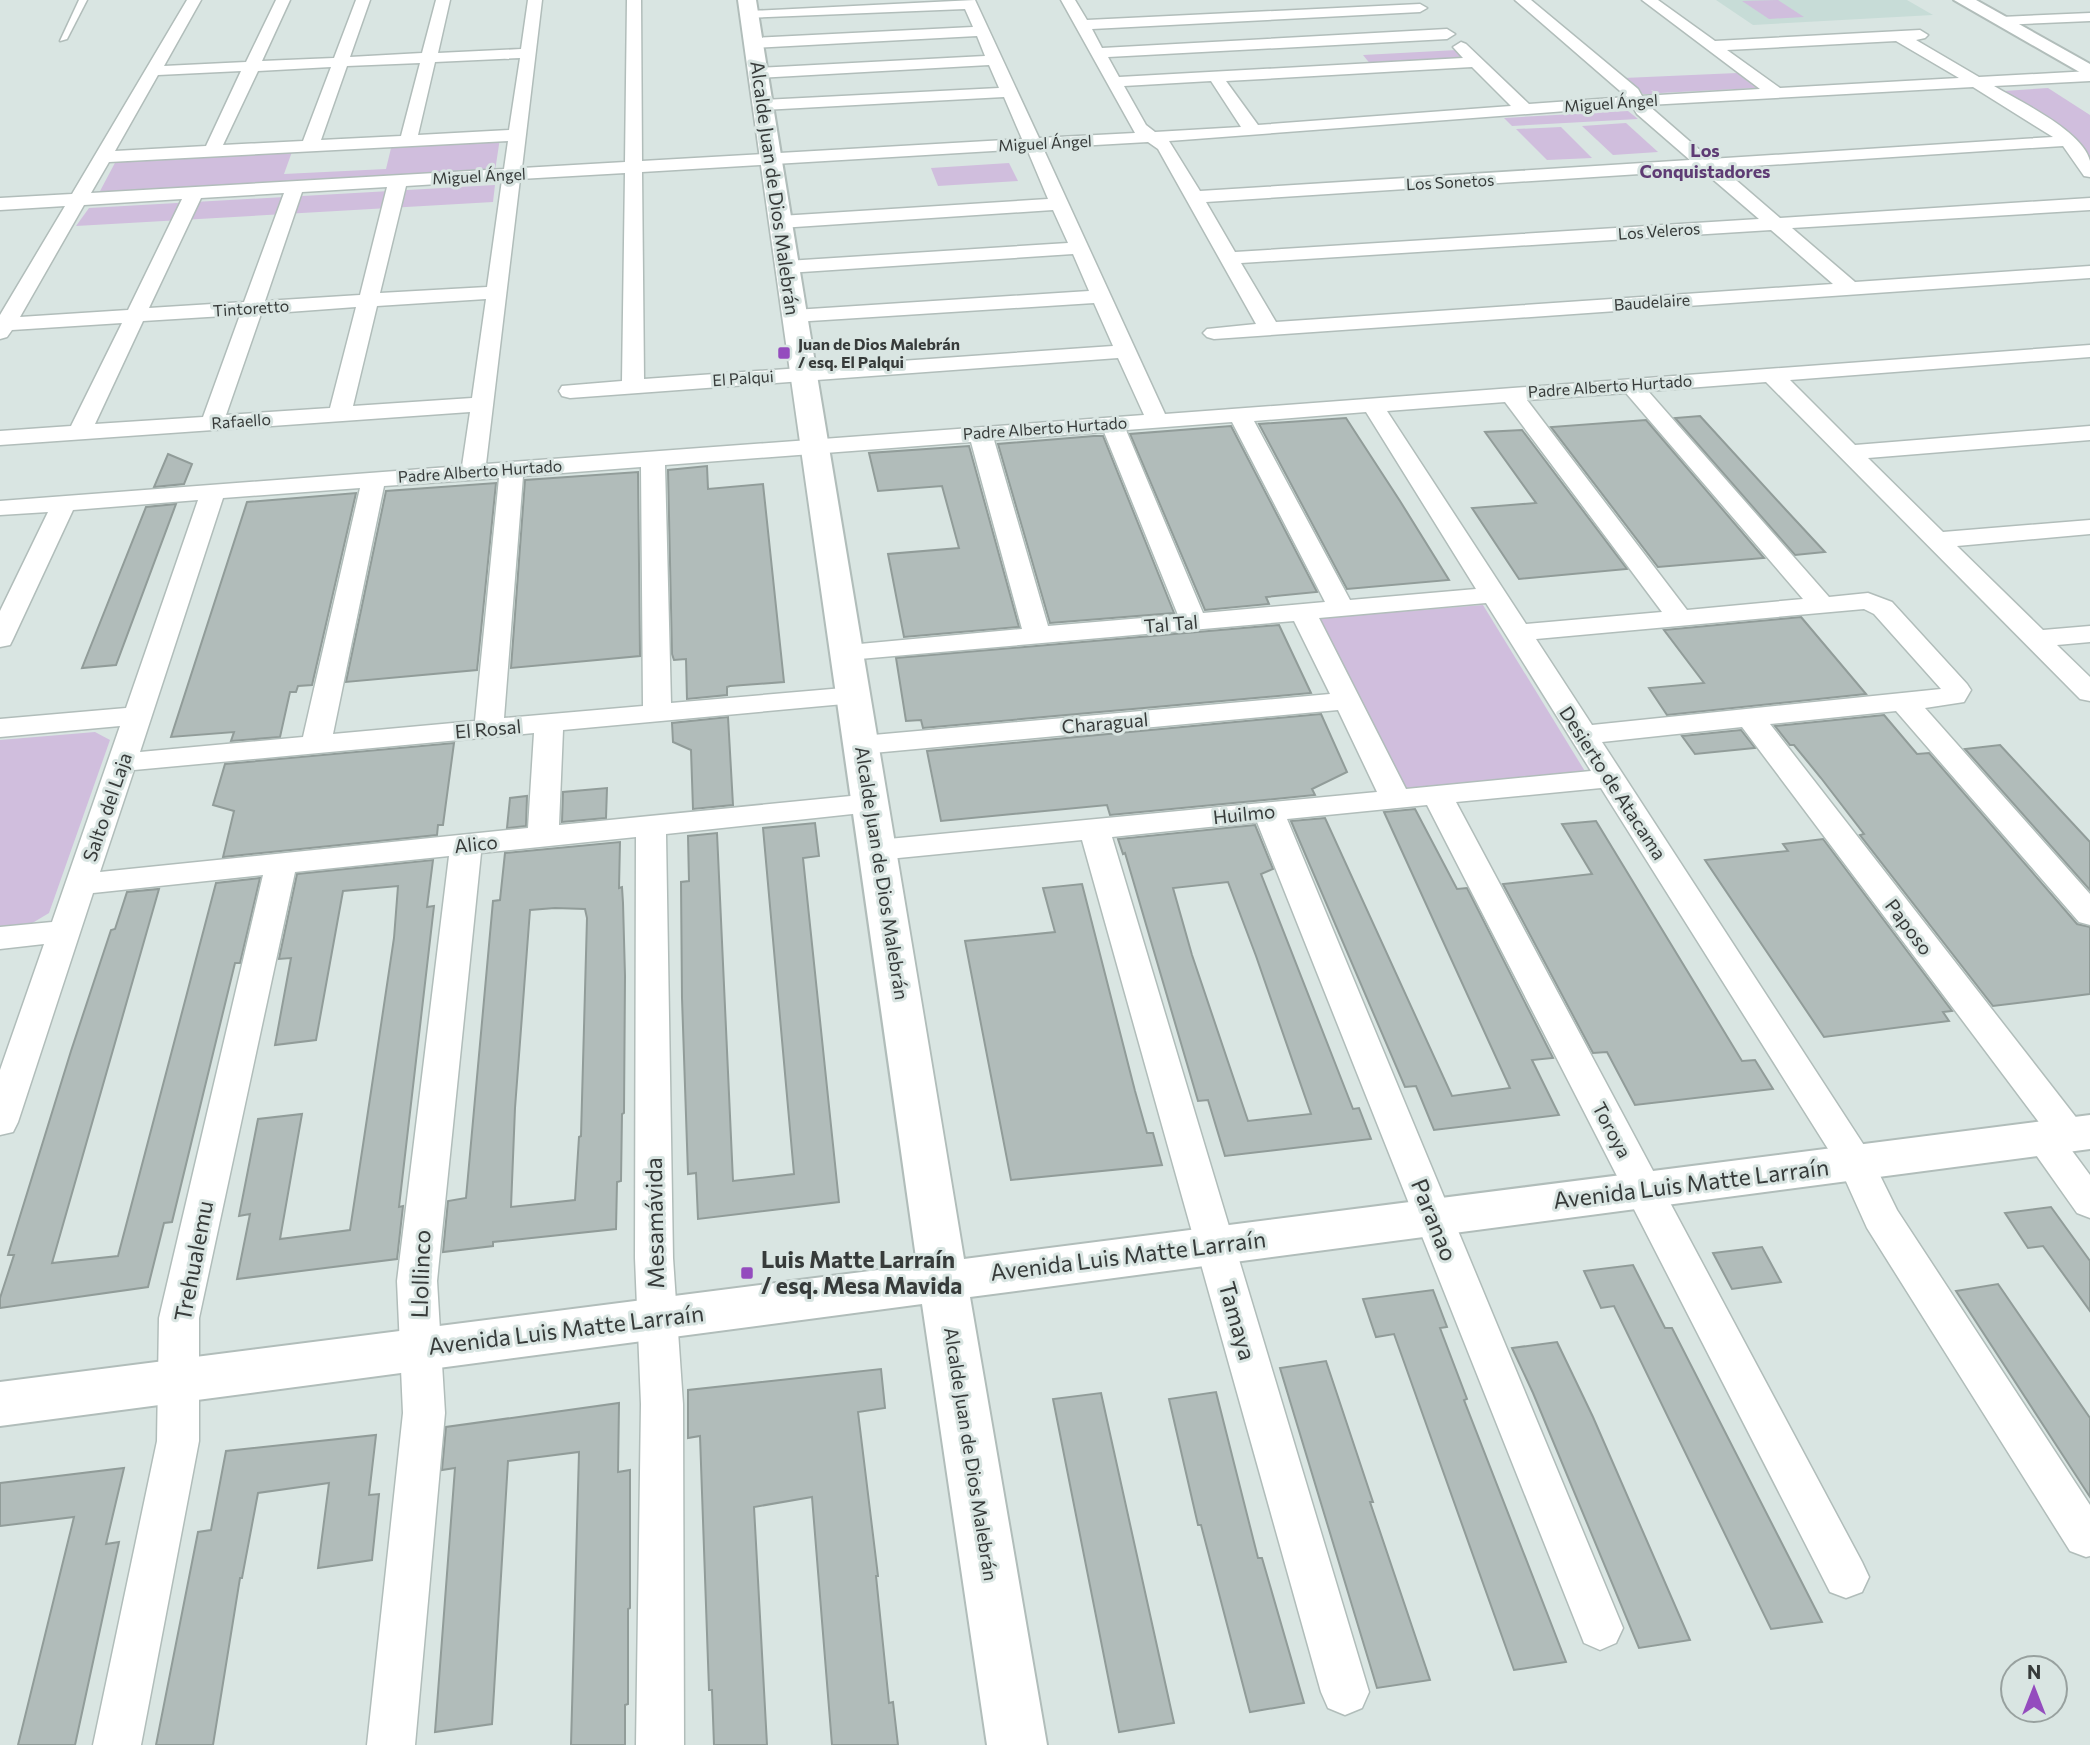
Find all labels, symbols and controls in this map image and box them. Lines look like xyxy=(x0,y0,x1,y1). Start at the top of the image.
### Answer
street label: Alcalde Juan de Dios Malebrán xyxy=(746,59,805,317)
street label: Miguel Ángel xyxy=(1563,90,1658,115)
street label: Miguel Ángel xyxy=(998,131,1092,154)
district label: Los Conquistadores xyxy=(1639,139,1771,182)
street label: Miguel Ángel xyxy=(432,164,526,187)
street label: Los Sonetos xyxy=(1405,170,1495,193)
street label: Los Veleros xyxy=(1617,218,1701,243)
street label: Baudelaire xyxy=(1613,289,1691,314)
street label: Tintoretto xyxy=(212,295,290,320)
place label: Juan de Dios Malebrán / esq. El Palqui xyxy=(798,334,960,371)
marker: Juan de Dios Malebrán / esq. El Palqui xyxy=(776,345,792,361)
street label: El Palqui xyxy=(712,366,774,389)
street label: Padre Alberto Hurtado xyxy=(1527,370,1693,401)
street label: Rafaello xyxy=(211,409,271,432)
street label: Padre Alberto Hurtado xyxy=(962,412,1128,443)
street label: Padre Alberto Hurtado xyxy=(397,455,563,486)
street label: Tal Tal xyxy=(1143,610,1199,637)
street label: Desierto de Atacama xyxy=(1555,702,1672,864)
street label: Charagual xyxy=(1061,707,1149,738)
street label: El Rosal xyxy=(454,714,522,743)
street label: Alcalde Juan de Dios Malebrán xyxy=(851,744,914,1001)
street label: Salto del Laja xyxy=(77,749,136,864)
street label: Huilmo xyxy=(1212,799,1276,828)
street label: Alico xyxy=(453,830,499,857)
street label: Paposo xyxy=(1881,894,1938,959)
street label: Toroya xyxy=(1588,1098,1637,1162)
street label: Avenida Luis Matte Larraín xyxy=(1551,1152,1830,1214)
street label: Mesamávida xyxy=(639,1157,669,1289)
street label: Paranao xyxy=(1406,1174,1464,1265)
street label: Trehualemu xyxy=(168,1198,218,1324)
street label: Avenida Luis Matte Larraín xyxy=(988,1224,1267,1286)
street label: Llollinco xyxy=(404,1229,436,1319)
place label: Luis Matte Larraín / esq. Mesa Mavida xyxy=(761,1245,962,1299)
marker: Luis Matte Larraín / esq. Mesa Mavida xyxy=(739,1265,755,1281)
street label: Tamaya xyxy=(1213,1278,1262,1363)
street label: Avenida Luis Matte Larraín xyxy=(426,1298,705,1360)
street label: Alcalde Juan de Dios Malebrán xyxy=(940,1325,1003,1582)
north arrow xyxy=(1999,1654,2069,1724)
text: N xyxy=(2027,1660,2041,1683)

